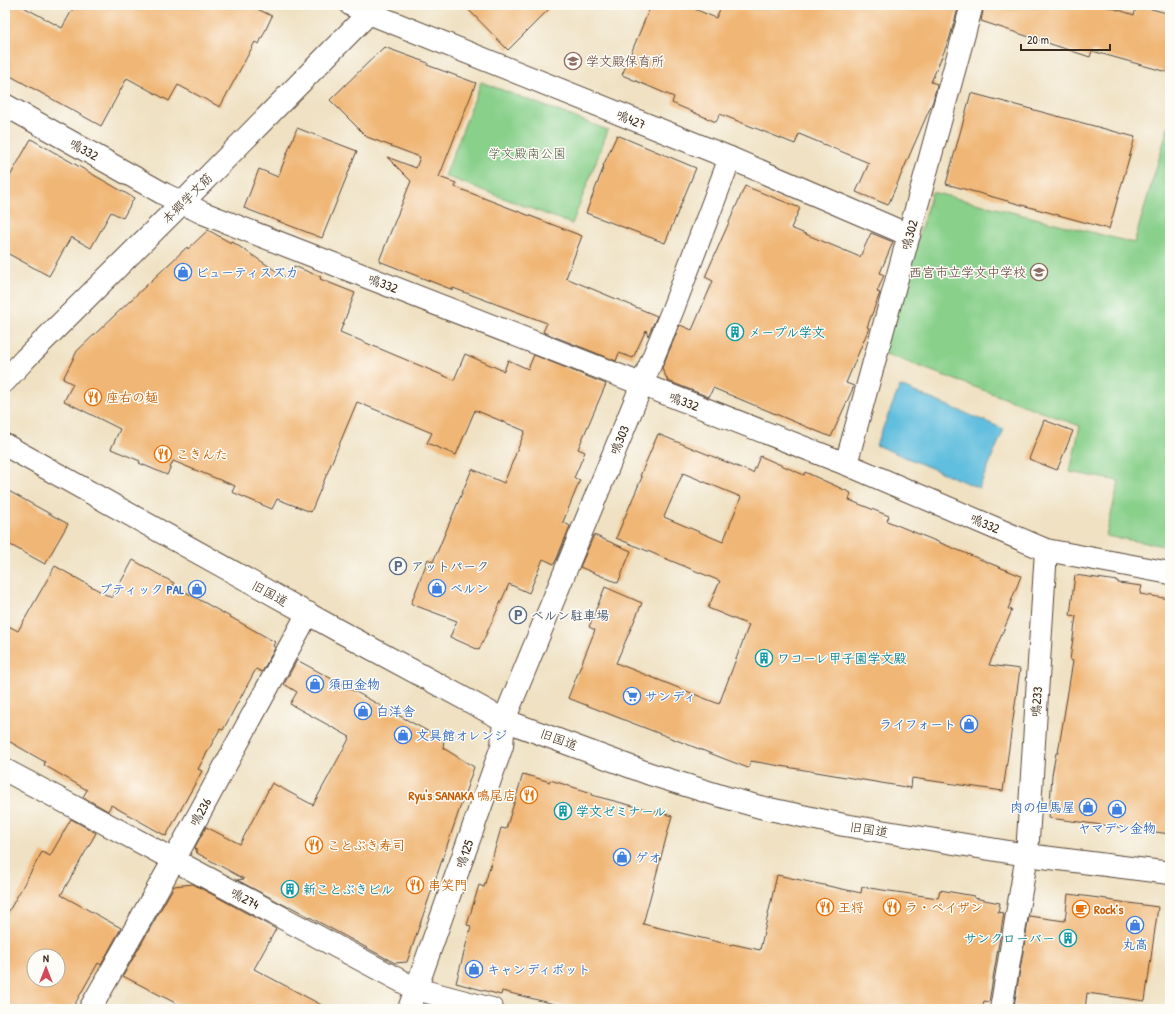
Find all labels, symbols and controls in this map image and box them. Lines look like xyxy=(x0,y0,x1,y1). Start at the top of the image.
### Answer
scale bar xyxy=(1021,26,1110,52)
text: 20 m xyxy=(1027,31,1049,48)
school or university icon: 学文殿保育所 xyxy=(563,51,583,71)
place label: 学文殿保育所 xyxy=(586,52,664,70)
street label: 鳴427 xyxy=(614,105,648,133)
street label: 鳴332 xyxy=(66,134,102,164)
park label: 学文殿南公園 xyxy=(488,144,566,162)
street label: 本郷学文筋 xyxy=(158,169,216,227)
street label: 鳴302 xyxy=(896,218,922,252)
shop icon: ビューティスズカ xyxy=(173,262,193,282)
school or university icon: 西宮市立学文中学校 xyxy=(1029,262,1049,282)
place label: ビューティスズカ xyxy=(196,263,298,281)
place label: 西宮市立学文中学校 xyxy=(909,263,1026,281)
street label: 鳴332 xyxy=(365,269,401,297)
building icon: メープル学文 xyxy=(725,322,745,342)
place label: メープル学文 xyxy=(748,323,825,341)
restaurant icon: 座右の麺 xyxy=(83,387,103,407)
street label: 鳴332 xyxy=(666,387,702,415)
place label: 座右の麺 xyxy=(106,388,158,406)
street label: 鳴303 xyxy=(605,422,633,458)
restaurant icon: こきんた xyxy=(153,444,173,464)
place label: こきんた xyxy=(176,445,228,463)
street label: 鳴332 xyxy=(967,509,1003,537)
parking icon: アットパーク xyxy=(388,556,408,576)
place label: アットパーク xyxy=(411,557,489,575)
street label: 旧国道 xyxy=(249,576,291,610)
shop icon: ベルン xyxy=(427,578,447,598)
shop icon: ブティック PAL xyxy=(187,579,207,599)
place label: ベルン xyxy=(450,579,489,597)
place label: ブティック PAL xyxy=(99,580,184,598)
parking icon: ベルン駐車場 xyxy=(508,605,528,625)
place label: ベルン駐車場 xyxy=(531,606,609,624)
building icon: ワコーレ甲子園学文殿 xyxy=(754,648,774,668)
place label: ワコーレ甲子園学文殿 xyxy=(777,649,906,667)
shop icon: 須田金物 xyxy=(305,674,325,694)
place label: 須田金物 xyxy=(328,675,380,693)
supermarket icon: サンディ xyxy=(622,686,642,706)
street label: 鳴233 xyxy=(1026,686,1046,718)
place label: サンディ xyxy=(645,687,696,705)
shop icon: 白洋舎 xyxy=(353,701,373,721)
place label: 白洋舎 xyxy=(376,702,415,720)
shop icon: ライフォート xyxy=(959,714,979,734)
place label: ライフォート xyxy=(879,715,956,733)
street label: 旧国道 xyxy=(538,724,580,754)
shop icon: 文具館オレンジ xyxy=(393,725,413,745)
place label: 文具館オレンジ xyxy=(416,726,507,744)
restaurant icon: Ryu's SANAKA 鳴尾店 xyxy=(519,785,539,805)
place label: Ryu's SANAKA 鳴尾店 xyxy=(409,786,516,805)
street label: 鳴236 xyxy=(185,794,215,830)
shop icon: 肉の但馬屋 xyxy=(1078,797,1098,817)
place label: 肉の但馬屋 xyxy=(1010,798,1075,816)
shop icon: ヤマデン金物 xyxy=(1107,799,1127,819)
building icon: 学文ゼミナール xyxy=(553,801,573,821)
place label: 学文ゼミナール xyxy=(576,802,666,820)
street label: 旧国道 xyxy=(848,817,890,841)
place label: ヤマデン金物 xyxy=(1078,819,1156,837)
restaurant icon: ことぶき寿司 xyxy=(304,835,324,855)
place label: ことぶき寿司 xyxy=(327,836,405,854)
street label: 鳴125 xyxy=(451,837,478,871)
shop icon: ゲオ xyxy=(612,847,632,867)
place label: ゲオ xyxy=(635,848,661,866)
restaurant icon: 串笑門 xyxy=(405,875,425,895)
place label: 串笑門 xyxy=(428,876,467,894)
building icon: 新ことぶきビル xyxy=(280,879,300,899)
place label: 新ことぶきビル xyxy=(303,880,394,898)
street label: 鳴274 xyxy=(227,883,263,913)
restaurant icon: 王将 xyxy=(815,897,835,917)
restaurant icon: ラ・ペイザン xyxy=(882,897,902,917)
place label: 王将 xyxy=(838,898,864,916)
place label: ラ・ペイザン xyxy=(905,898,983,916)
cafe icon: Rock’s xyxy=(1071,899,1091,919)
place label: Rock’s xyxy=(1094,900,1123,918)
shop icon: 丸高 xyxy=(1125,915,1145,935)
building icon: サンクローバー xyxy=(1058,928,1078,948)
place label: サンクローバー xyxy=(964,929,1055,947)
place label: 丸高 xyxy=(1122,935,1148,953)
north arrow xyxy=(26,948,66,988)
text: N xyxy=(43,951,49,965)
shop icon: キャンディポット xyxy=(464,959,484,979)
place label: キャンディポット xyxy=(487,960,590,978)

